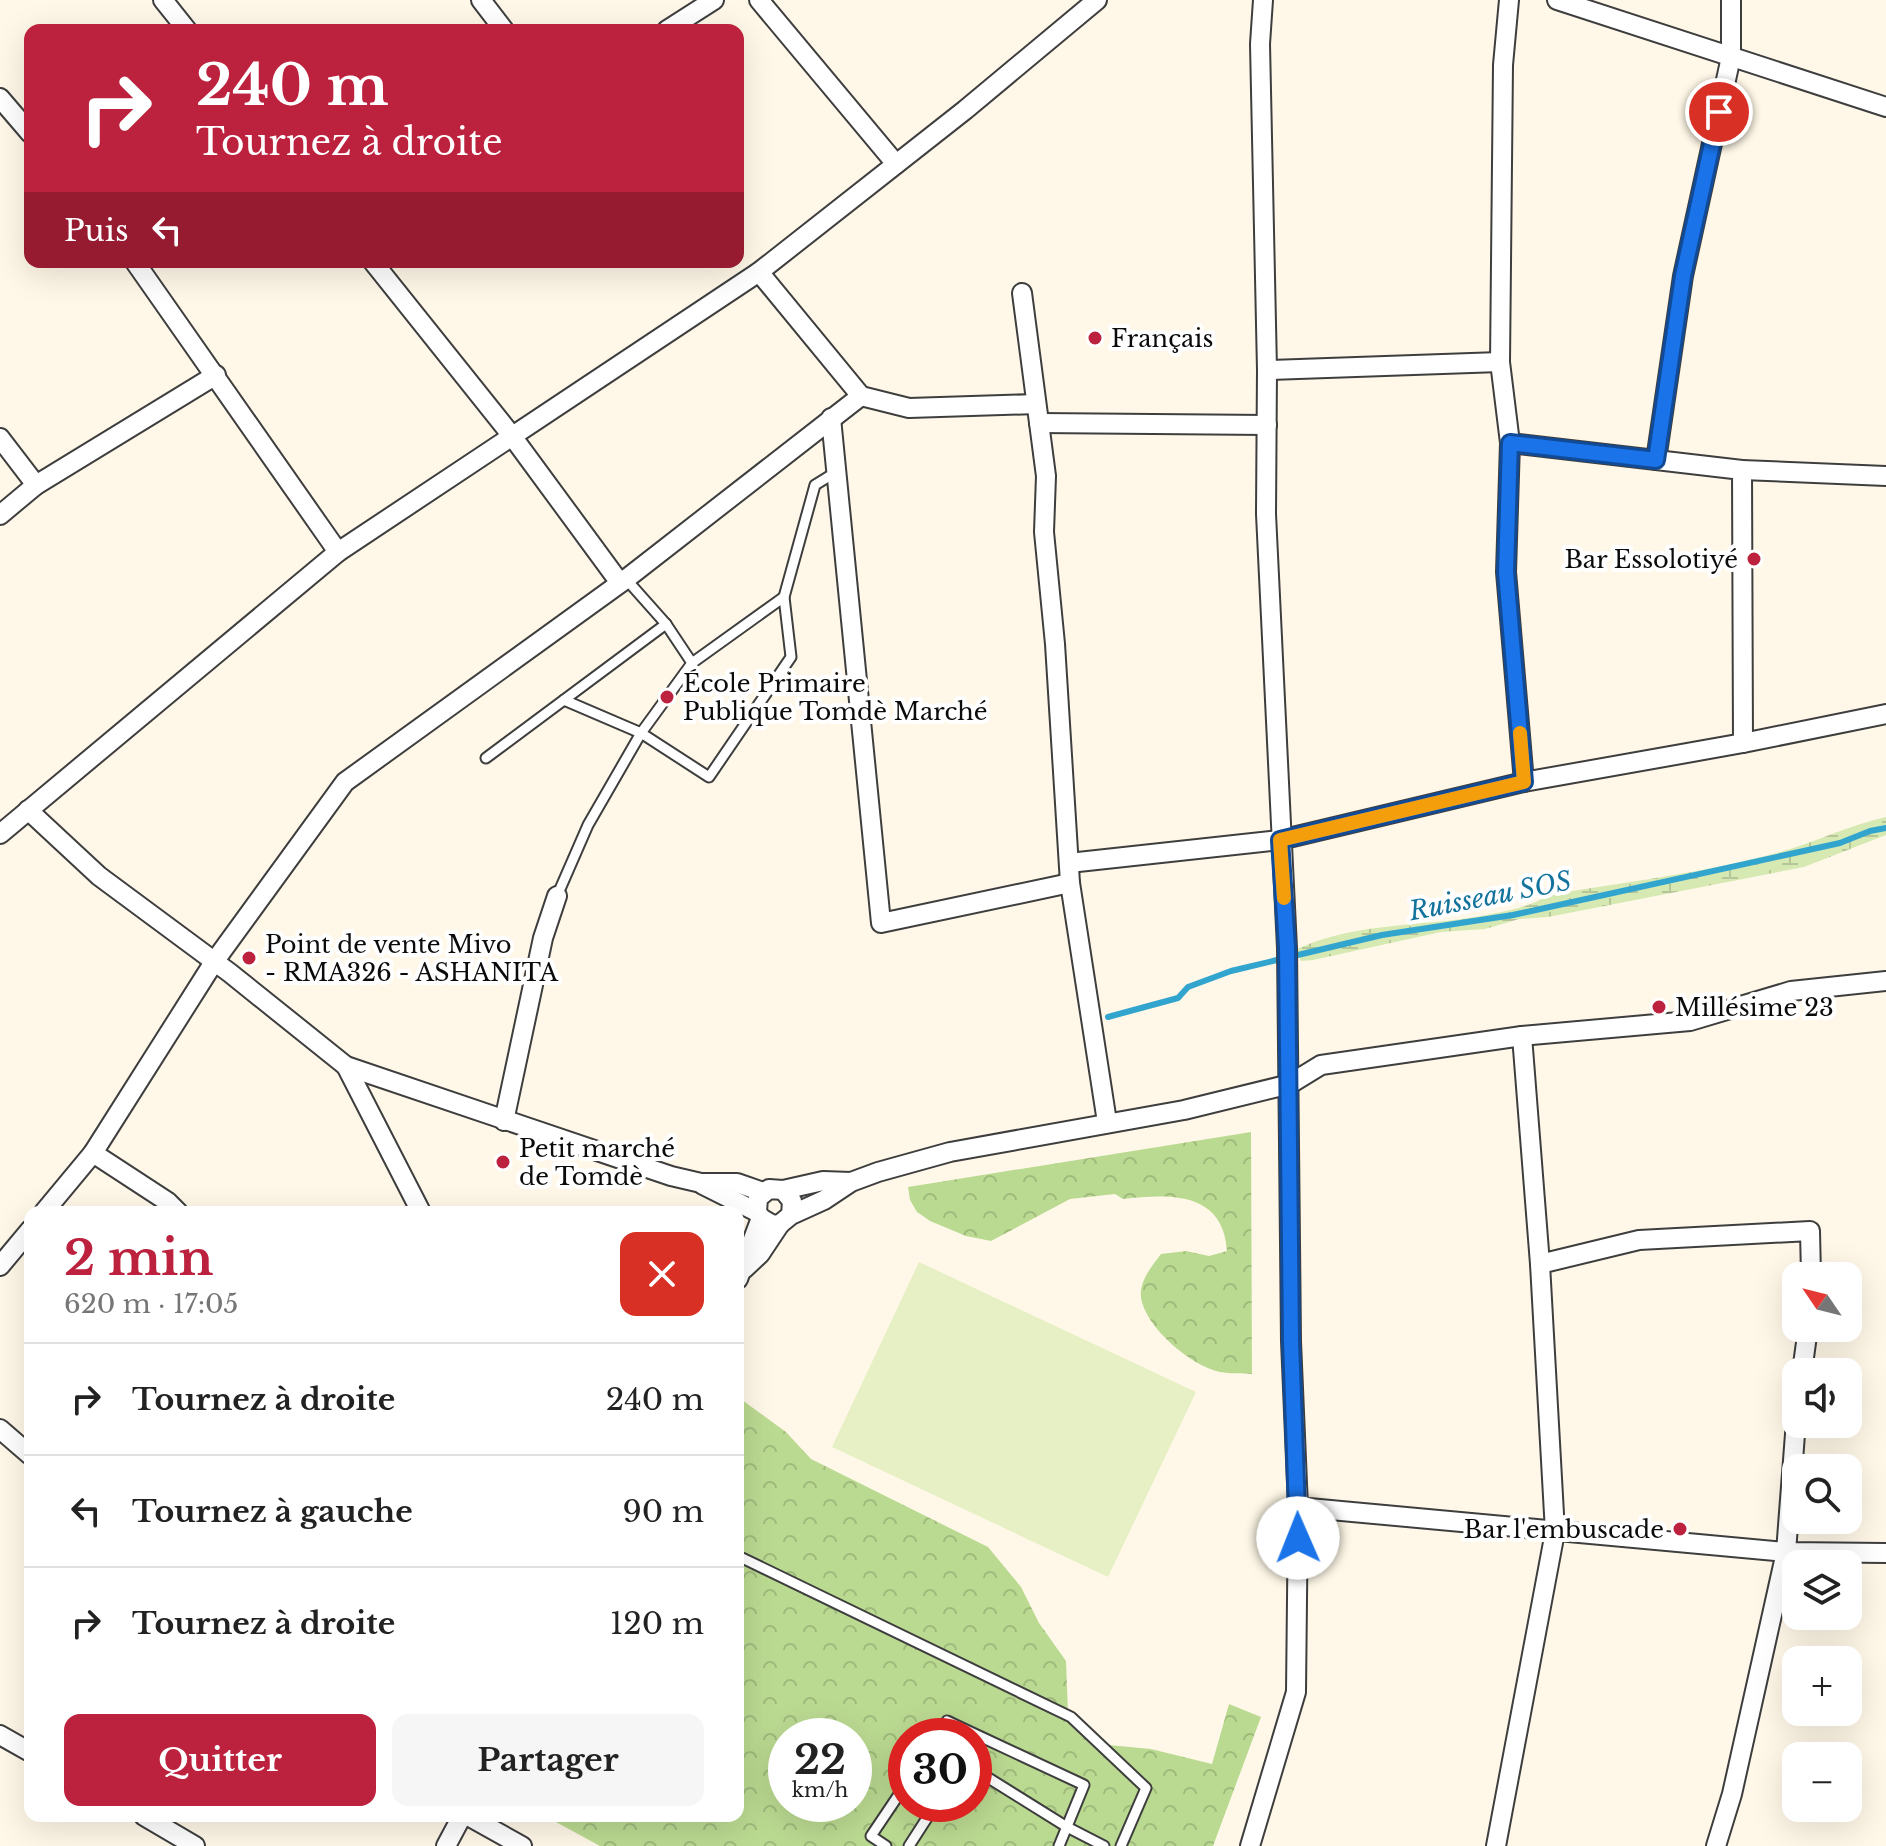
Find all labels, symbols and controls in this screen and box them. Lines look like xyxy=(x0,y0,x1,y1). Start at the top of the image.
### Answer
text: 240 m xyxy=(196,51,389,120)
icon: right xyxy=(64,56,168,160)
pin xyxy=(1685,78,1753,146)
icon: arrive xyxy=(1697,90,1741,134)
text: Tournez à droite xyxy=(196,120,503,165)
icon: left xyxy=(145,208,189,252)
text: Puis xyxy=(64,212,129,249)
place label: Français xyxy=(1111,324,1213,353)
marker: Français xyxy=(1086,329,1104,347)
place label: Bar Essolotiyé xyxy=(1564,545,1738,574)
marker: Bar Essolotiyé xyxy=(1745,550,1763,568)
place label: École Primaire Publique Tomdè Marché xyxy=(683,669,988,726)
marker: École Primaire Publique Tomdè Marché xyxy=(658,688,676,706)
water label: Ruisseau SOS xyxy=(1405,864,1574,928)
place label: Point de vente Mivo - RMA326 - ASHANITA xyxy=(265,930,558,987)
marker: Point de vente Mivo - RMA326 - ASHANITA xyxy=(240,949,258,967)
place label: Millésime 23 xyxy=(1675,993,1834,1022)
marker: Millésime 23 xyxy=(1650,998,1668,1016)
place label: Petit marché de Tomdè xyxy=(519,1134,675,1191)
marker: Petit marché de Tomdè xyxy=(494,1153,512,1171)
text: 2 min xyxy=(64,1228,213,1288)
button: close xyxy=(620,1232,704,1316)
north arrow xyxy=(1782,1262,1862,1342)
map controls xyxy=(1782,1262,1862,1822)
text: 620 m · 17:05 xyxy=(64,1288,238,1320)
button: sound xyxy=(1782,1358,1862,1438)
icon: right xyxy=(64,1377,108,1421)
text: Tournez à droite xyxy=(132,1381,395,1418)
text: 240 m xyxy=(606,1381,704,1418)
button: search xyxy=(1782,1454,1862,1534)
icon: left xyxy=(64,1489,108,1533)
text: Tournez à gauche xyxy=(132,1493,413,1530)
text: 90 m xyxy=(622,1493,704,1530)
position arrow xyxy=(1256,1496,1340,1580)
place label: Bar l'embuscade xyxy=(1464,1515,1664,1544)
marker: Bar l'embuscade xyxy=(1671,1520,1689,1538)
button: layers xyxy=(1782,1550,1862,1630)
icon: right xyxy=(64,1601,108,1645)
text: Tournez à droite xyxy=(132,1605,395,1642)
text: 120 m xyxy=(610,1605,704,1642)
button: + xyxy=(1782,1646,1862,1726)
button: Quitter xyxy=(64,1714,376,1806)
button: Partager xyxy=(392,1714,704,1806)
speed limit sign: 30 xyxy=(888,1718,992,1822)
text: 22 xyxy=(794,1735,846,1785)
button: − xyxy=(1782,1742,1862,1822)
text: km/h xyxy=(792,1778,848,1802)

